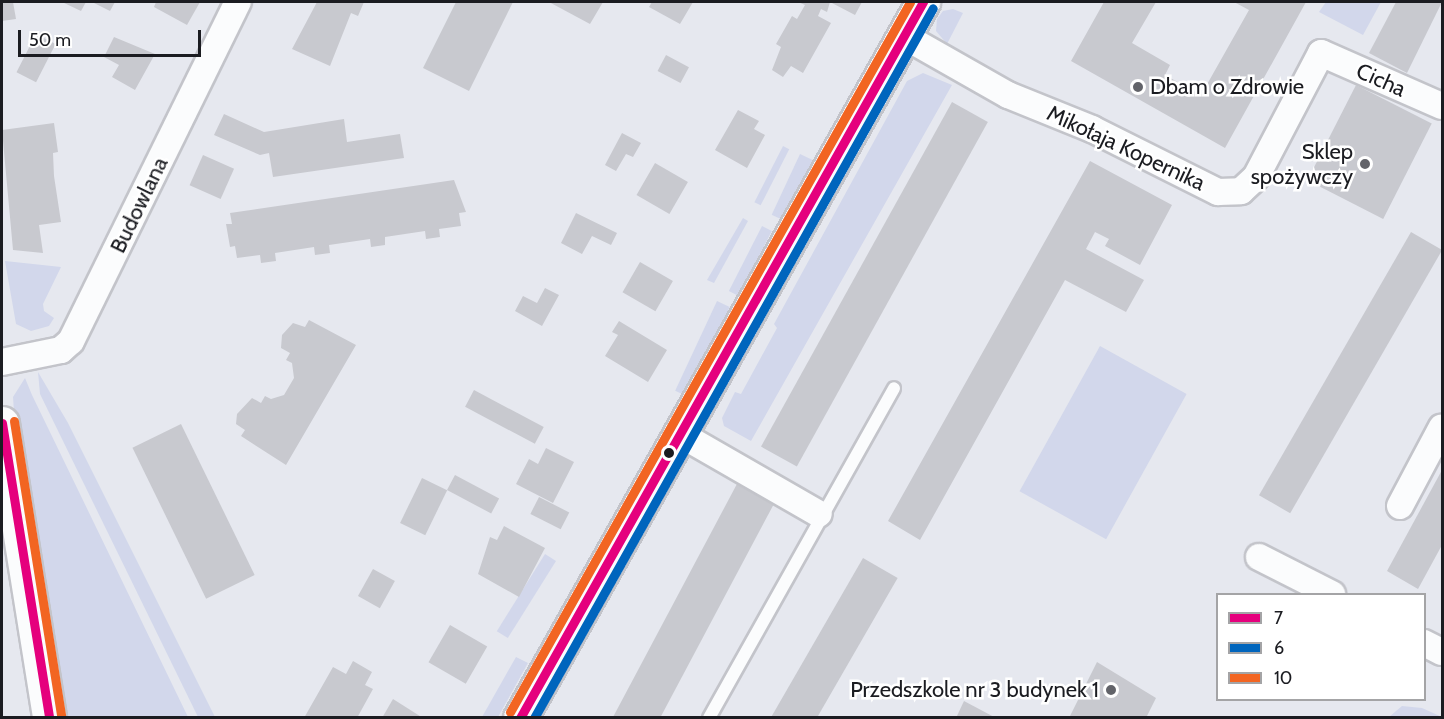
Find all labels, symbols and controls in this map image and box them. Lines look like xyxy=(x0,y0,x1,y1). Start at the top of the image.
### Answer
scale bar xyxy=(21,18,204,56)
text: 50 m xyxy=(29,29,71,51)
street label: Cicha xyxy=(1352,57,1410,103)
place label: Dbam o Zdrowie xyxy=(1150,74,1304,100)
marker: Dbam o Zdrowie xyxy=(1131,80,1145,94)
street label: Mikołaja Kopernika xyxy=(1043,100,1209,196)
place label: Sklep spożywczy xyxy=(1251,138,1353,190)
street label: Budowlana xyxy=(104,153,174,257)
marker: Sklep spożywczy xyxy=(1358,157,1372,171)
unlabelled marker xyxy=(663,447,675,459)
legend xyxy=(1216,593,1426,701)
text: 7 xyxy=(1274,607,1283,629)
text: 6 xyxy=(1274,637,1284,659)
text: 10 xyxy=(1274,667,1292,689)
place label: Przedszkole nr 3 budynek 1 xyxy=(850,677,1099,703)
marker: Przedszkole nr 3 budynek 1 xyxy=(1104,683,1118,697)

